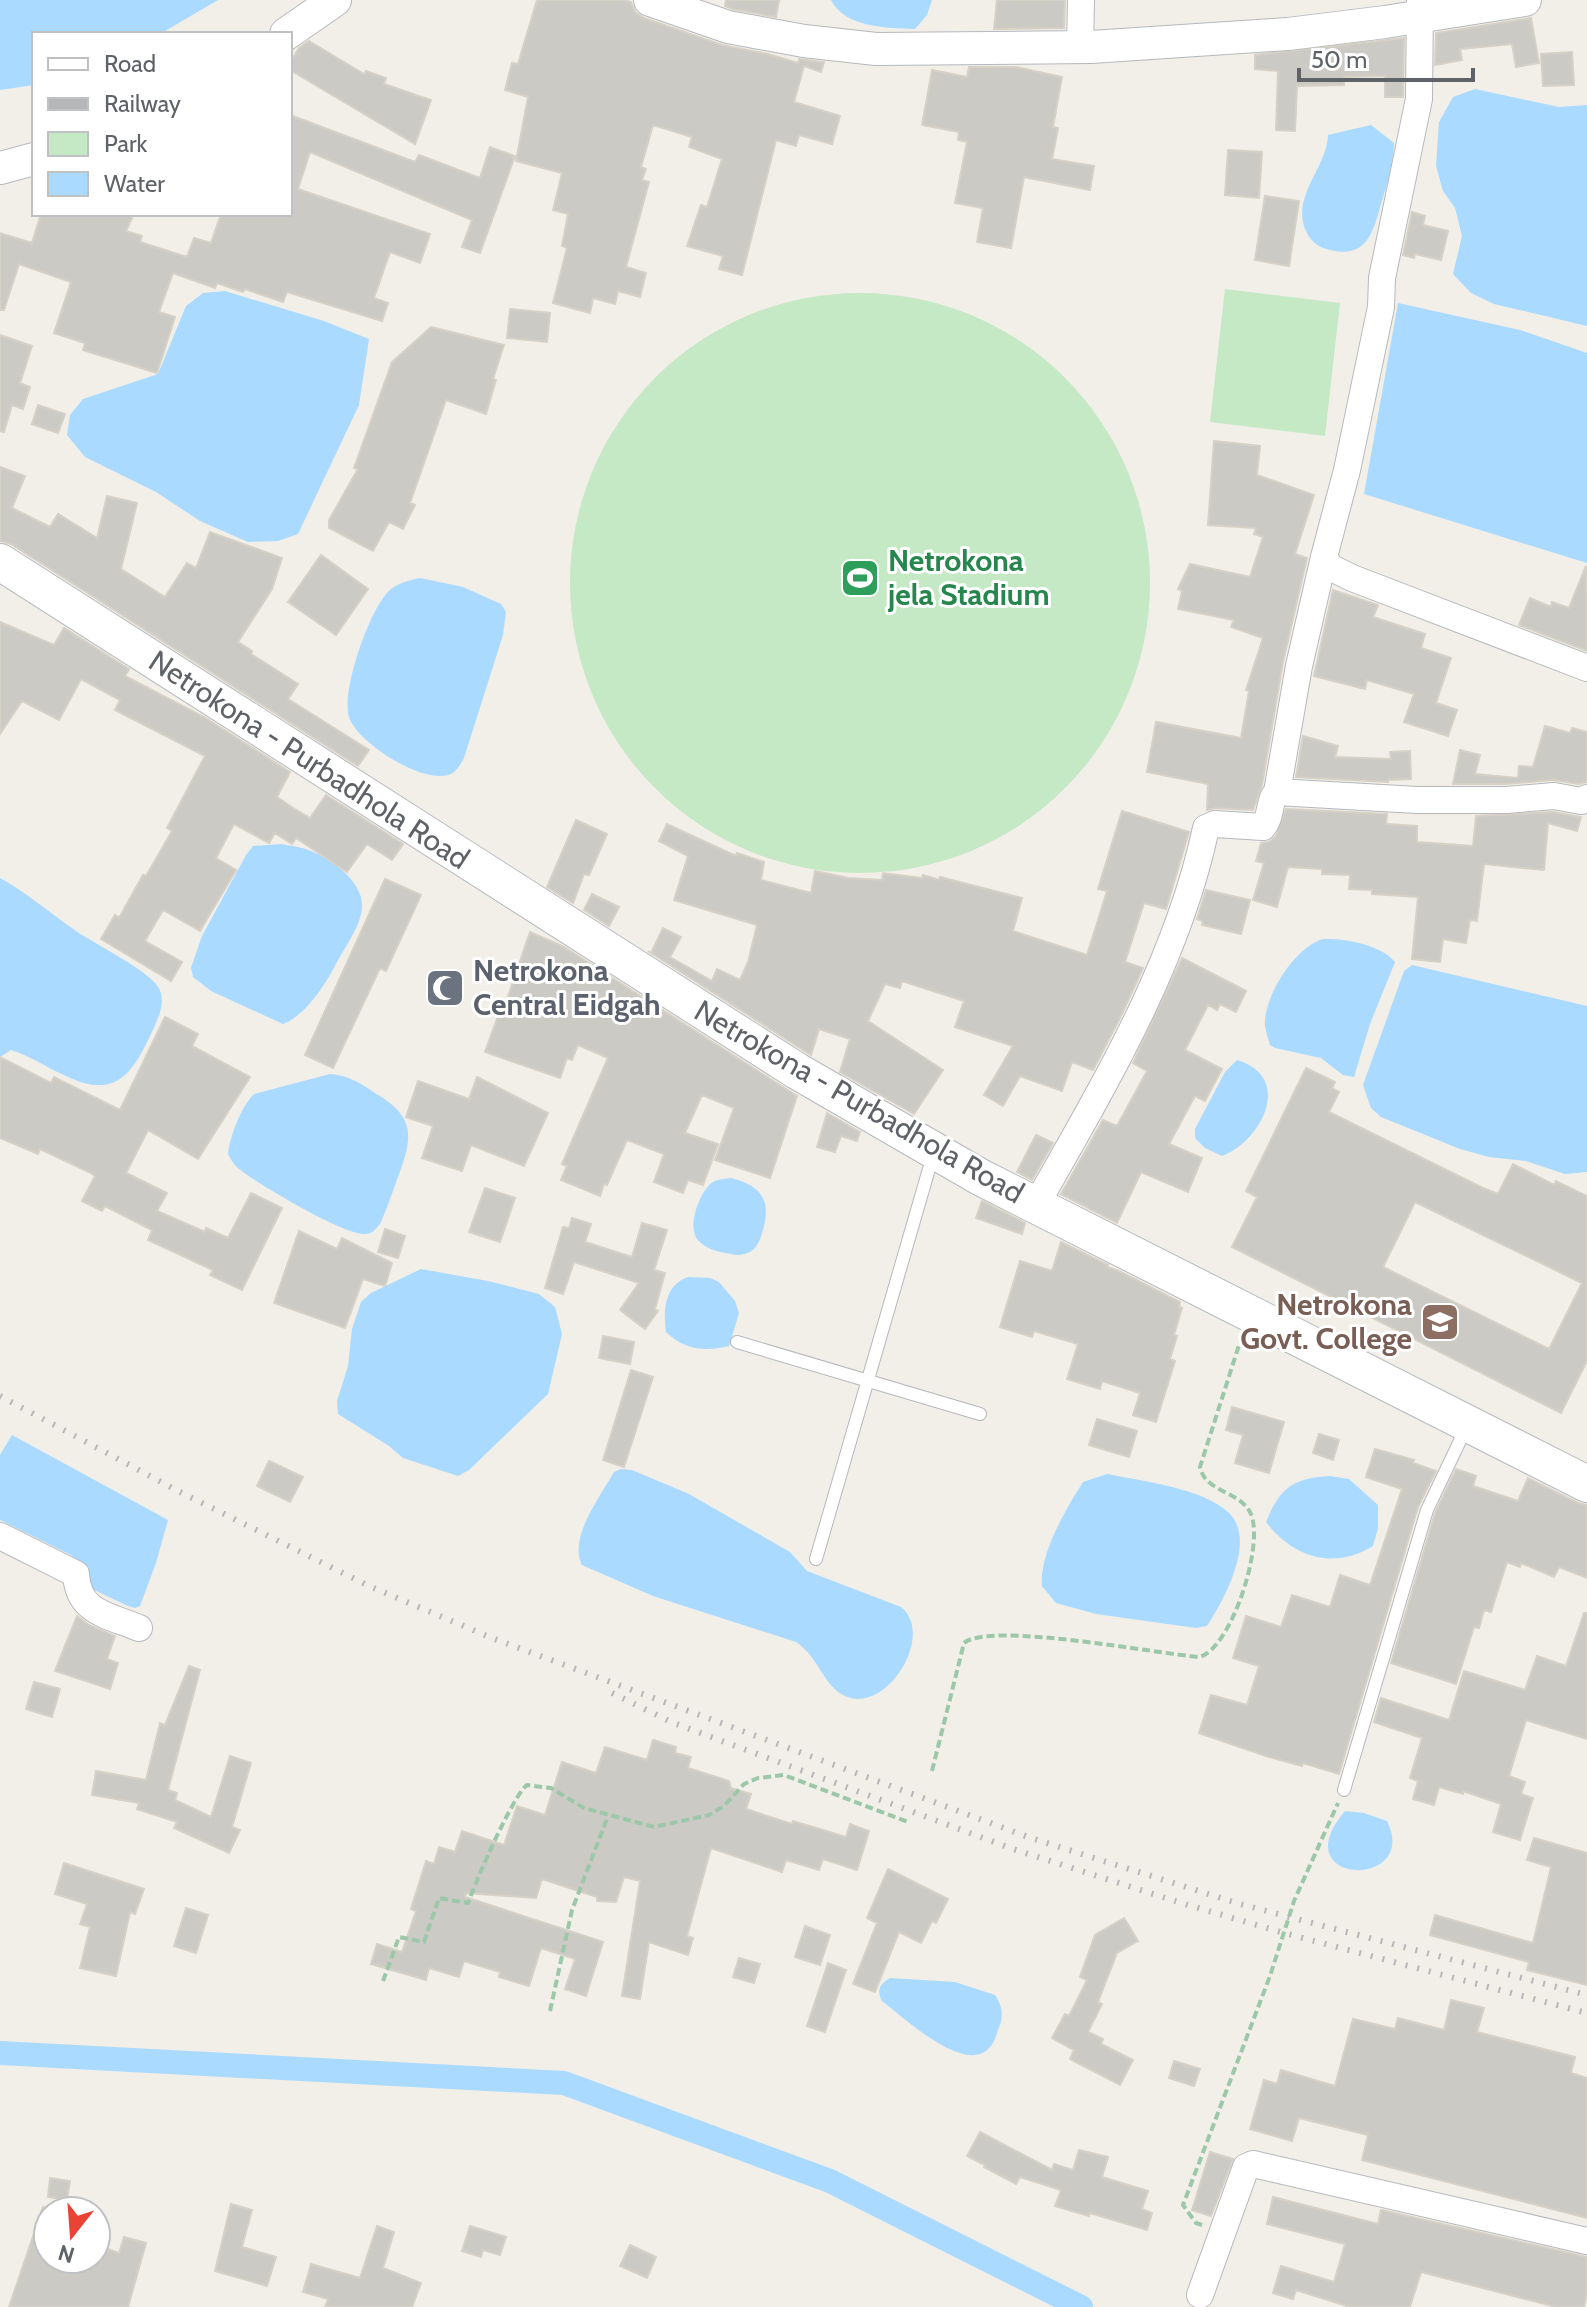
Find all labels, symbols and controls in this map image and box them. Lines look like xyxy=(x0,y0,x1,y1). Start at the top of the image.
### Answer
legend xyxy=(32,32,292,216)
scale bar xyxy=(1299,32,1473,82)
text: 50 m xyxy=(1311,45,1367,74)
text: Road xyxy=(104,49,156,78)
text: Railway xyxy=(104,89,181,118)
text: Park xyxy=(104,129,147,158)
text: Water xyxy=(104,169,165,198)
place label: Netrokona jela Stadium xyxy=(887,542,1050,613)
sports icon: Netrokona jela Stadium xyxy=(839,557,881,599)
street label: Netrokona - Purbadhola Road xyxy=(142,642,476,877)
place label: Netrokona Central Eidgah xyxy=(473,952,661,1023)
mosque icon: Netrokona Central Eidgah xyxy=(424,967,466,1009)
street label: Netrokona - Purbadhola Road xyxy=(688,992,1031,1211)
place label: Netrokona Govt. College xyxy=(1240,1286,1412,1357)
school or university icon: Netrokona Govt. College xyxy=(1419,1301,1461,1343)
north arrow xyxy=(32,2195,112,2275)
text: N xyxy=(55,2238,78,2269)

